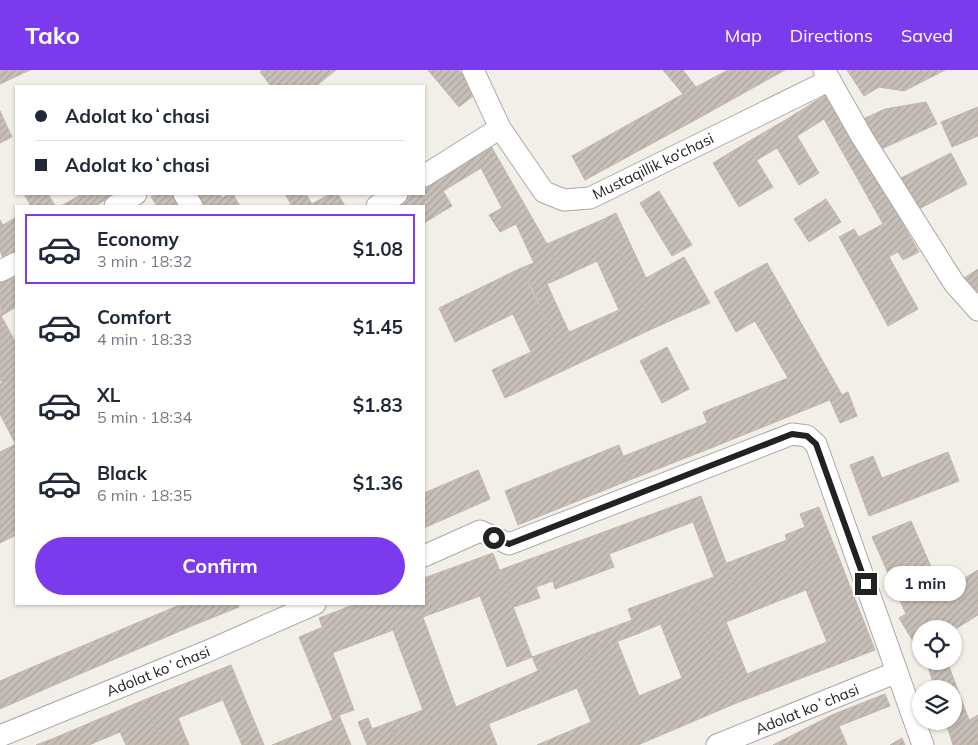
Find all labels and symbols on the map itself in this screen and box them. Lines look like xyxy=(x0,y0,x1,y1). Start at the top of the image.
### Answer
street label: Mustaqillik ko‘chasi xyxy=(589,128,717,204)
route start xyxy=(483,527,505,549)
callout: 1 min xyxy=(884,566,966,602)
route end xyxy=(855,573,877,595)
street label: Adolat koʻchasi xyxy=(103,642,213,700)
street label: Adolat koʻchasi xyxy=(752,680,862,738)

